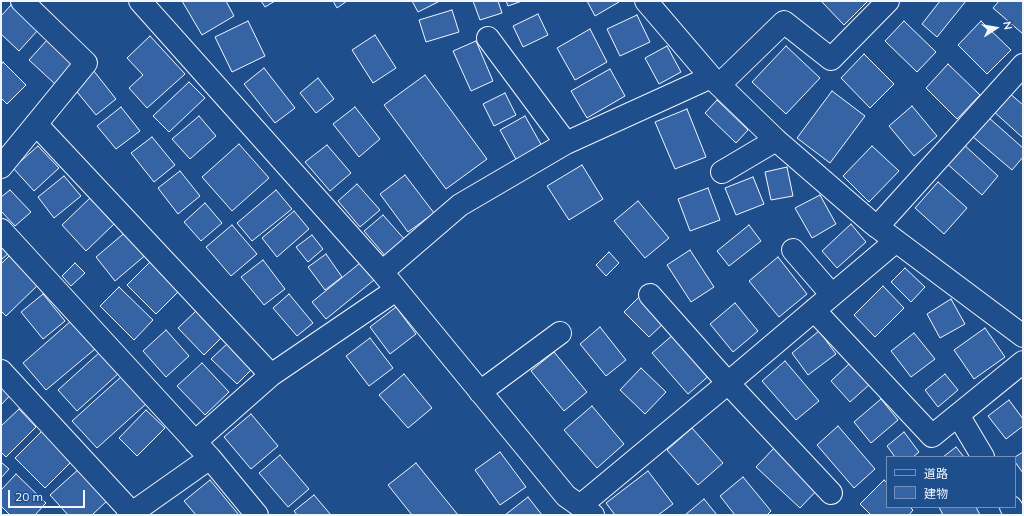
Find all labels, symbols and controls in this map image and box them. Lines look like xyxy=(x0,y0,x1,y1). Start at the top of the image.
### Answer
north arrow xyxy=(976,8,1016,48)
text: N xyxy=(1000,20,1015,31)
legend xyxy=(886,456,1016,508)
text: 道路 xyxy=(924,466,948,481)
scale bar xyxy=(10,482,87,508)
text: 建物 xyxy=(924,486,948,501)
text: 20 m xyxy=(15,489,43,504)

